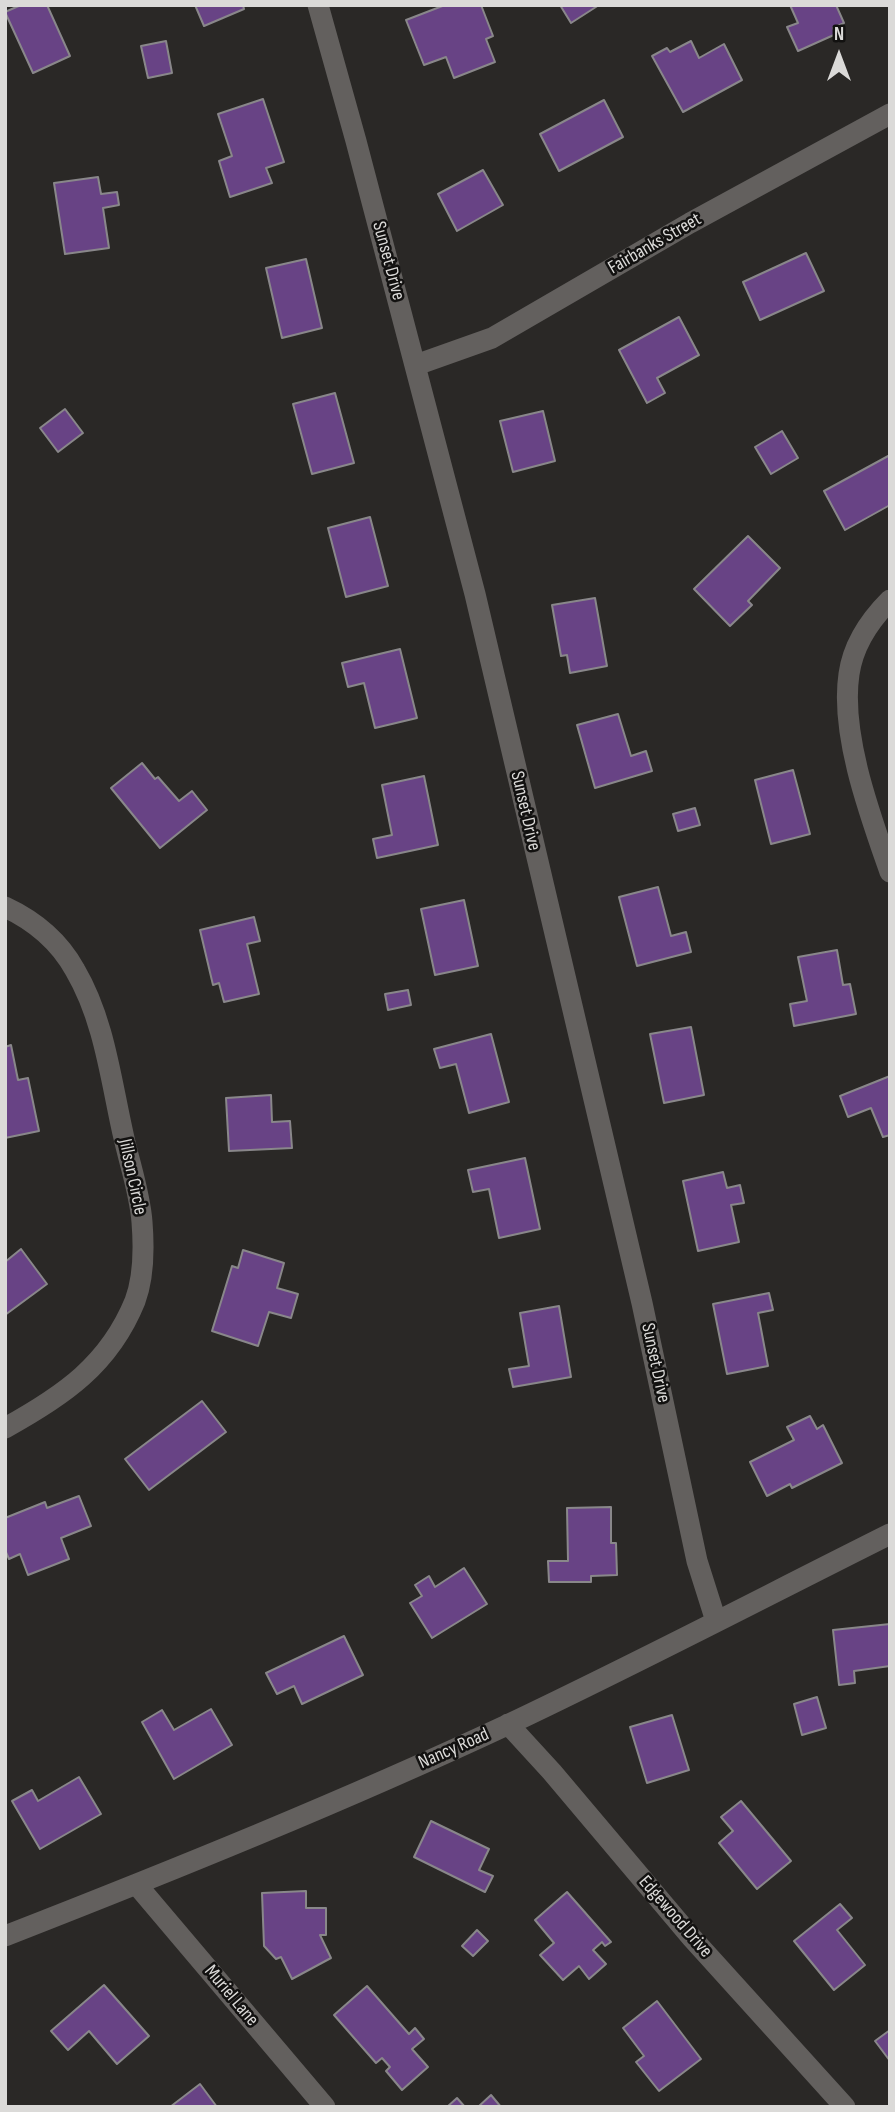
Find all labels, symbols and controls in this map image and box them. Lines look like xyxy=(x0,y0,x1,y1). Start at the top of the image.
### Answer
north arrow xyxy=(804,21,874,91)
text: N xyxy=(834,23,844,46)
street label: Fairbanks Street xyxy=(605,208,705,280)
street label: Sunset Drive xyxy=(367,219,409,303)
street label: Sunset Drive xyxy=(505,769,545,853)
street label: Jillson Circle xyxy=(113,1137,151,1217)
street label: Sunset Drive xyxy=(635,1321,675,1405)
street label: Nancy Road xyxy=(415,1723,493,1775)
street label: Edgewood Drive xyxy=(633,1871,717,1963)
street label: Muriel Lane xyxy=(199,1961,263,2031)

